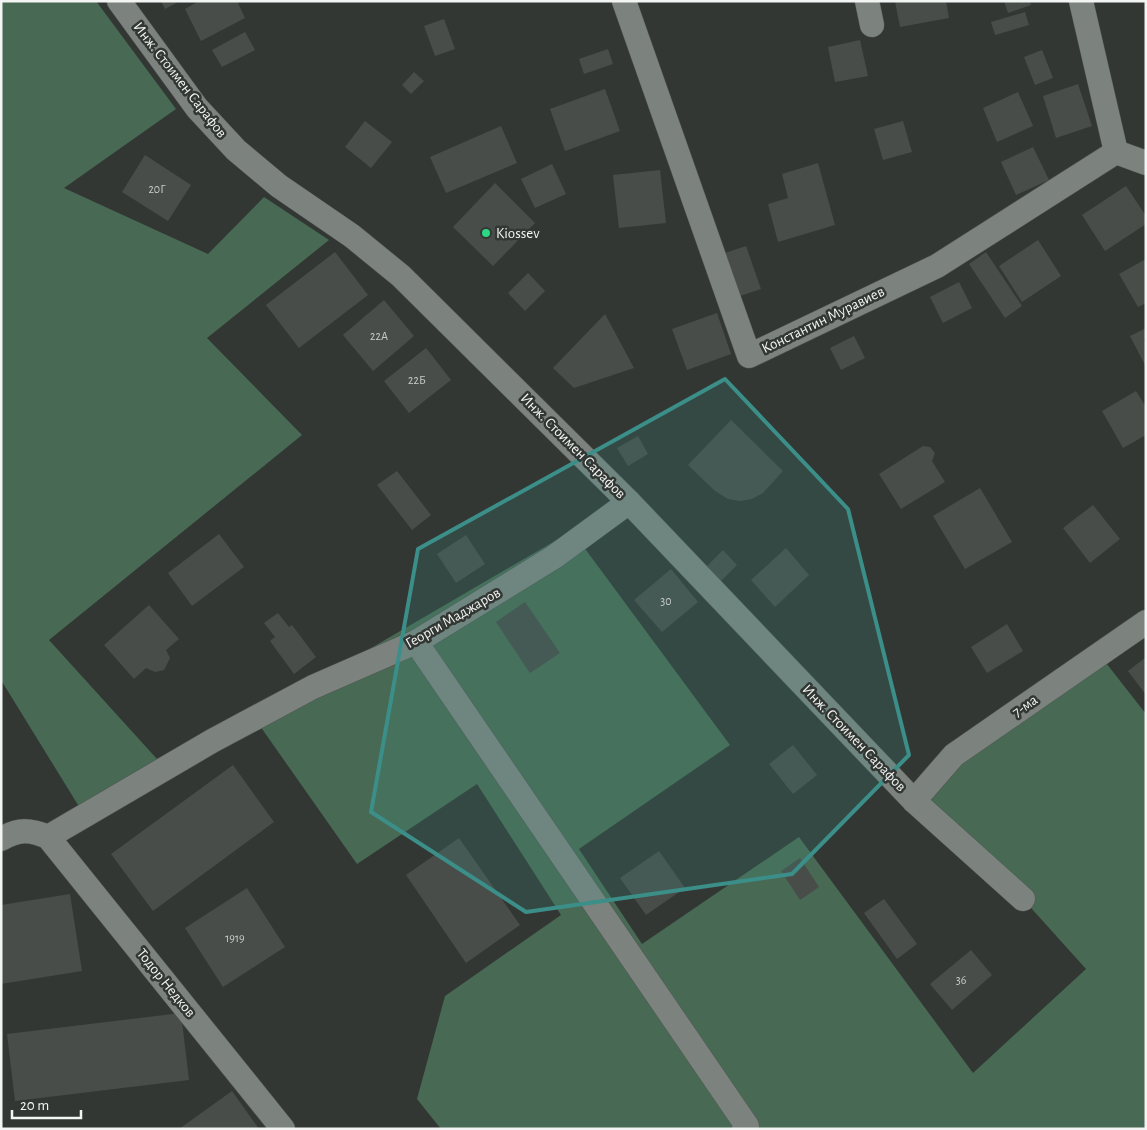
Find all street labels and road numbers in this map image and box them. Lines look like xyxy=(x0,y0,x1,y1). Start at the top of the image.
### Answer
street label: Инж. Стоимен Сарафов xyxy=(130,19,230,141)
street label: Константин Муравиев xyxy=(759,284,887,356)
street label: Инж. Стоимен Сарафов xyxy=(518,391,628,501)
street label: Георги Маджаров xyxy=(403,585,503,651)
street label: Инж. Стоимен Сарафов xyxy=(799,682,909,794)
street label: 7-ма xyxy=(1010,692,1040,720)
street label: Тодор Недков xyxy=(134,946,198,1020)

